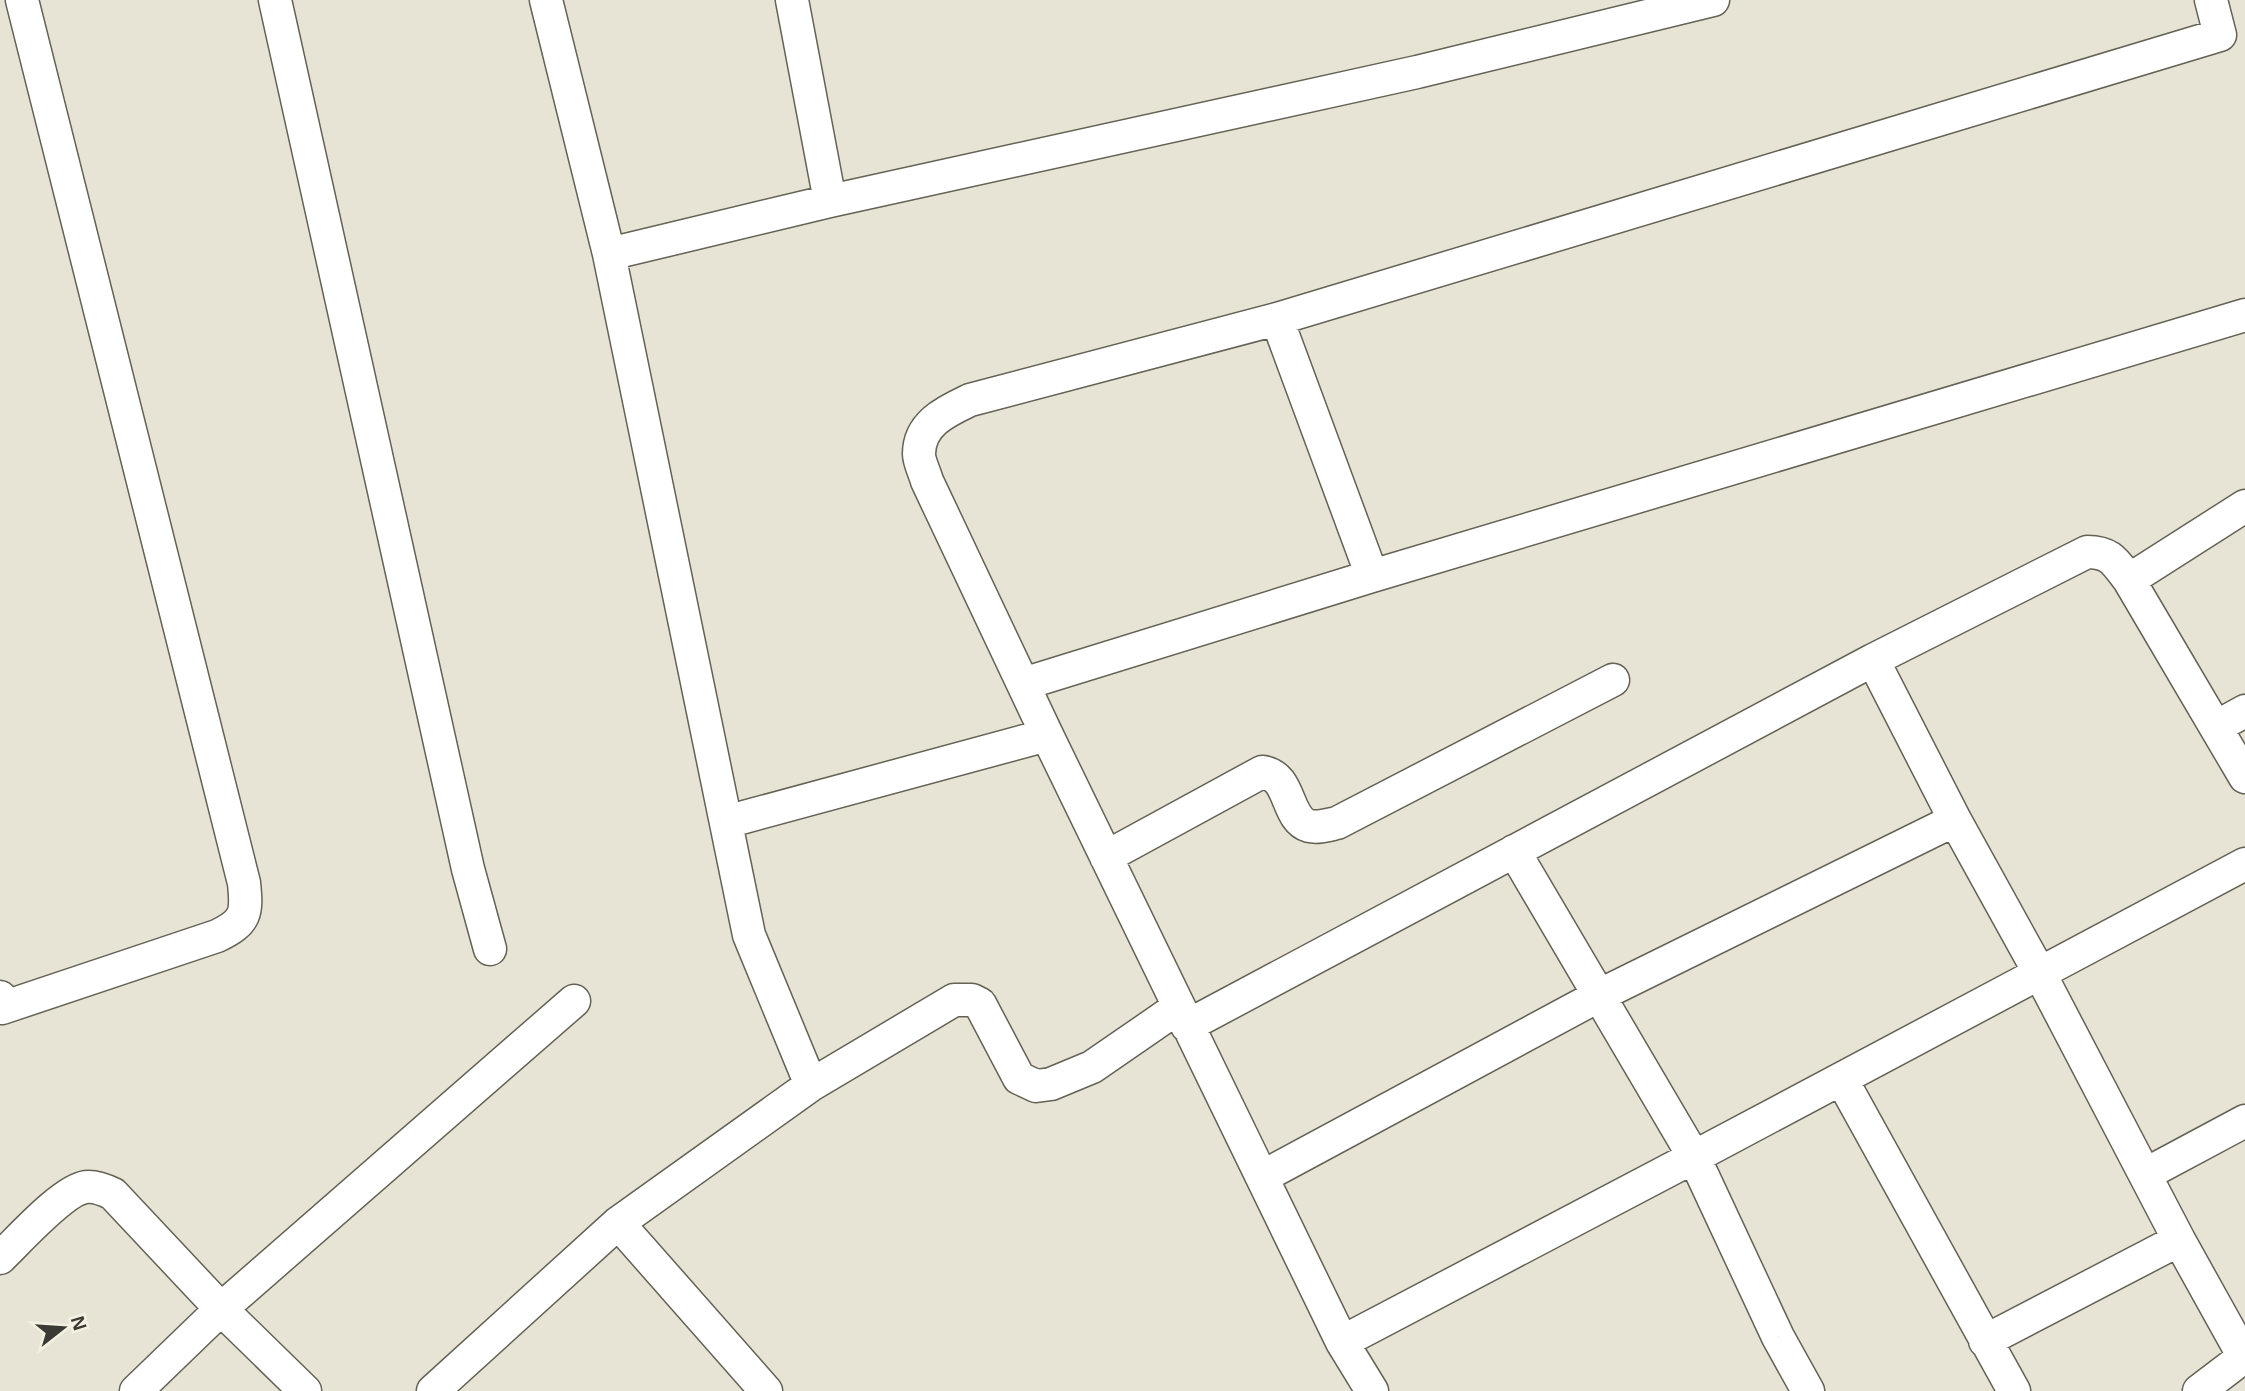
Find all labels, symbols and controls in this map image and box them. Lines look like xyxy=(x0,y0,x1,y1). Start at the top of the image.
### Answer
north arrow xyxy=(28,1293,98,1363)
text: N xyxy=(67,1314,91,1333)

